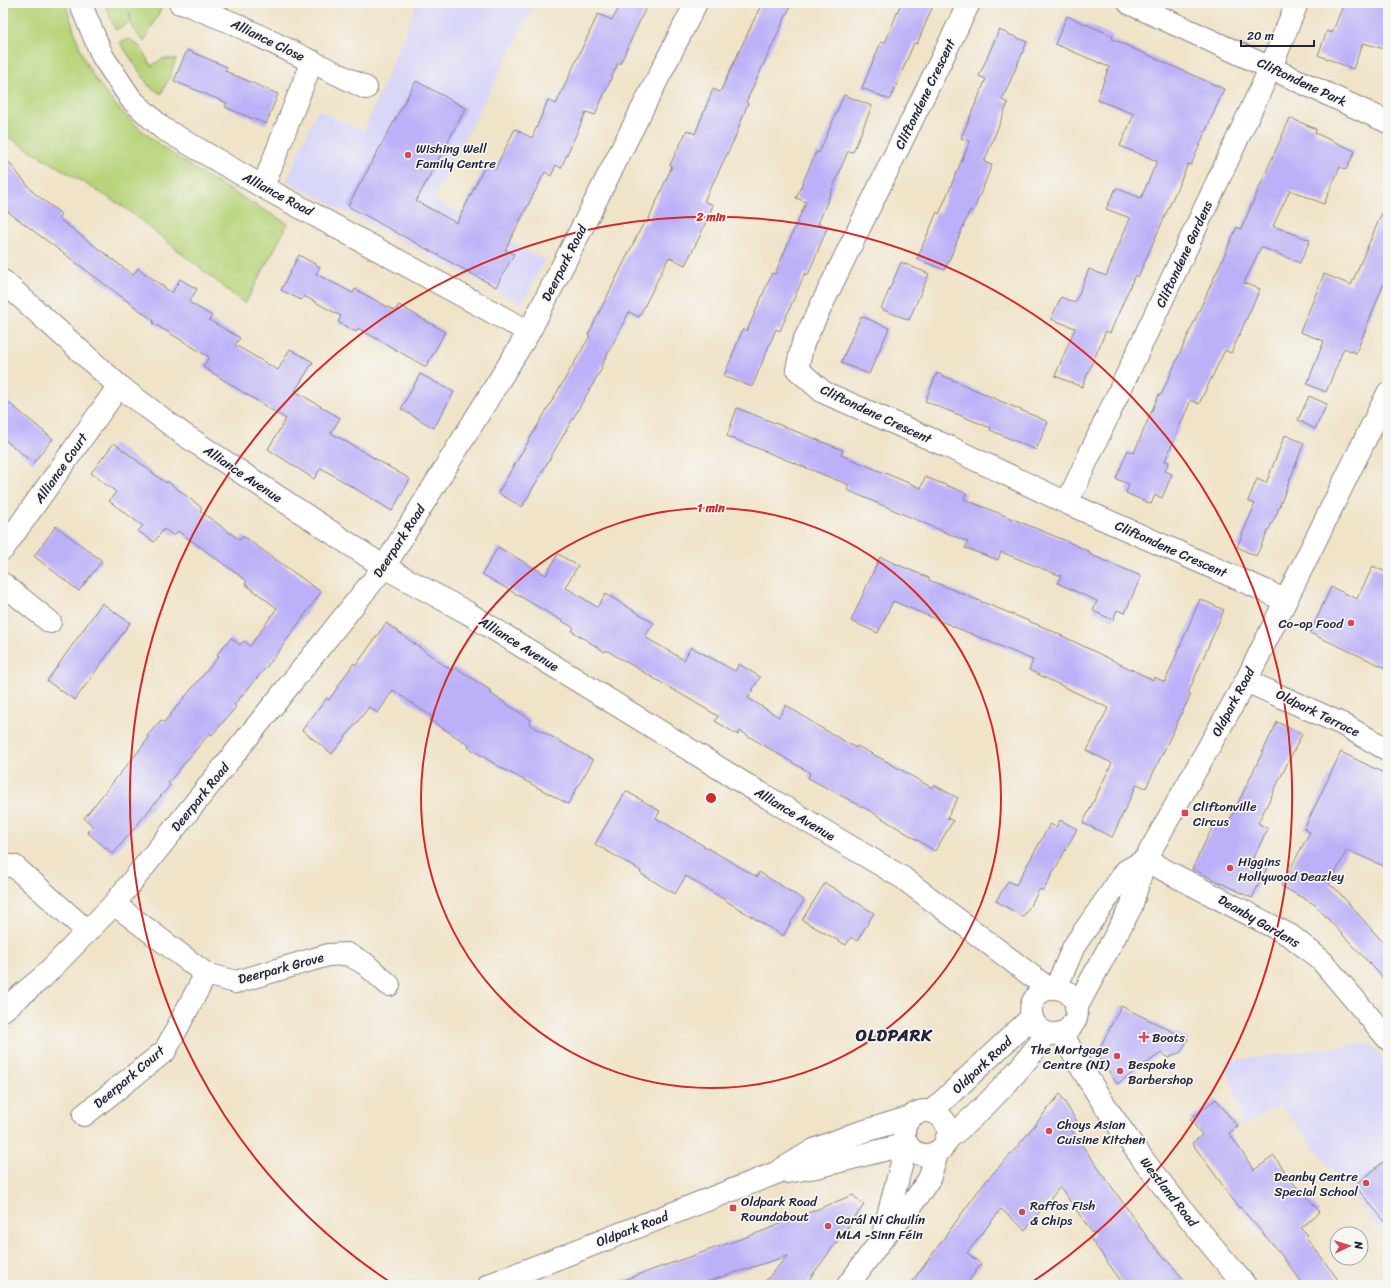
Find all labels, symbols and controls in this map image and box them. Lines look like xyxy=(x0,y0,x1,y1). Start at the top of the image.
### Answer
street label: Alliance Close xyxy=(226,12,309,68)
scale bar xyxy=(1241,22,1314,48)
text: 20 m xyxy=(1247,25,1274,47)
street label: Cliftondene Crescent xyxy=(888,34,962,153)
street label: Cliftondene Park xyxy=(1253,51,1351,113)
place label: Wishing Well Family Centre xyxy=(416,137,496,175)
marker: Wishing Well Family Centre xyxy=(403,150,413,160)
street label: Alliance Road xyxy=(238,165,318,223)
street label: Cliftondene Gardens xyxy=(1149,196,1219,312)
text: 2 min xyxy=(695,206,726,228)
street label: Deerpark Road xyxy=(535,220,594,305)
street label: Cliftondene Crescent xyxy=(816,378,936,450)
street label: Alliance Court xyxy=(28,427,94,509)
street label: Alliance Avenue xyxy=(198,439,287,509)
text: 1 min xyxy=(697,497,725,519)
street label: Deerpark Road xyxy=(367,499,432,582)
street label: Cliftondene Crescent xyxy=(1111,514,1231,584)
street label: Alliance Avenue xyxy=(474,610,564,678)
place label: Co-op Food xyxy=(1278,612,1344,635)
marker: Co-op Food xyxy=(1346,618,1356,628)
street label: Oldpark Road xyxy=(1205,662,1261,741)
street label: Oldpark Terrace xyxy=(1272,683,1364,743)
street label: Deerpark Road xyxy=(165,756,236,837)
street label: Alliance Avenue xyxy=(749,780,840,847)
centre of rings xyxy=(704,791,718,805)
place label: Cliftonville Circus xyxy=(1193,795,1257,833)
marker: Cliftonville Circus xyxy=(1180,808,1190,818)
place label: Higgins Hollywood Deazley xyxy=(1238,850,1344,888)
marker: Higgins Hollywood Deazley xyxy=(1225,863,1235,873)
street label: Deanby Gardens xyxy=(1214,888,1305,954)
street label: Deerpark Grove xyxy=(235,945,327,991)
district label: OLDPARK xyxy=(856,1020,933,1050)
place label: Boots xyxy=(1152,1026,1185,1049)
street label: Oldpark Road xyxy=(946,1030,1018,1099)
marker: Boots xyxy=(1139,1032,1149,1042)
place label: The Mortgage Centre (NI) xyxy=(1030,1038,1110,1076)
street label: Deerpark Court xyxy=(88,1040,171,1114)
marker: The Mortgage Centre (NI) xyxy=(1112,1051,1122,1061)
place label: Bespoke Barbershop xyxy=(1128,1053,1193,1091)
marker: Bespoke Barbershop xyxy=(1115,1066,1125,1076)
place label: Choys Asian Cuisine Kitchen xyxy=(1057,1113,1146,1151)
marker: Choys Asian Cuisine Kitchen xyxy=(1044,1126,1054,1136)
street label: Westland Road xyxy=(1134,1152,1204,1233)
place label: Deanby Centre Special School xyxy=(1274,1165,1358,1203)
marker: Deanby Centre Special School xyxy=(1361,1178,1371,1188)
place label: Oldpark Road Roundabout xyxy=(741,1190,818,1228)
place label: Raffos Fish & Chips xyxy=(1030,1194,1096,1232)
marker: Oldpark Road Roundabout xyxy=(728,1203,738,1213)
street label: Oldpark Road xyxy=(592,1204,673,1253)
marker: Raffos Fish & Chips xyxy=(1017,1207,1027,1217)
place label: Carál Ní Chuilín MLA -Sinn Féin xyxy=(836,1208,925,1246)
marker: Carál Ní Chuilín MLA -Sinn Féin xyxy=(823,1221,833,1231)
north arrow xyxy=(1329,1226,1369,1266)
text: N xyxy=(1349,1240,1368,1250)

